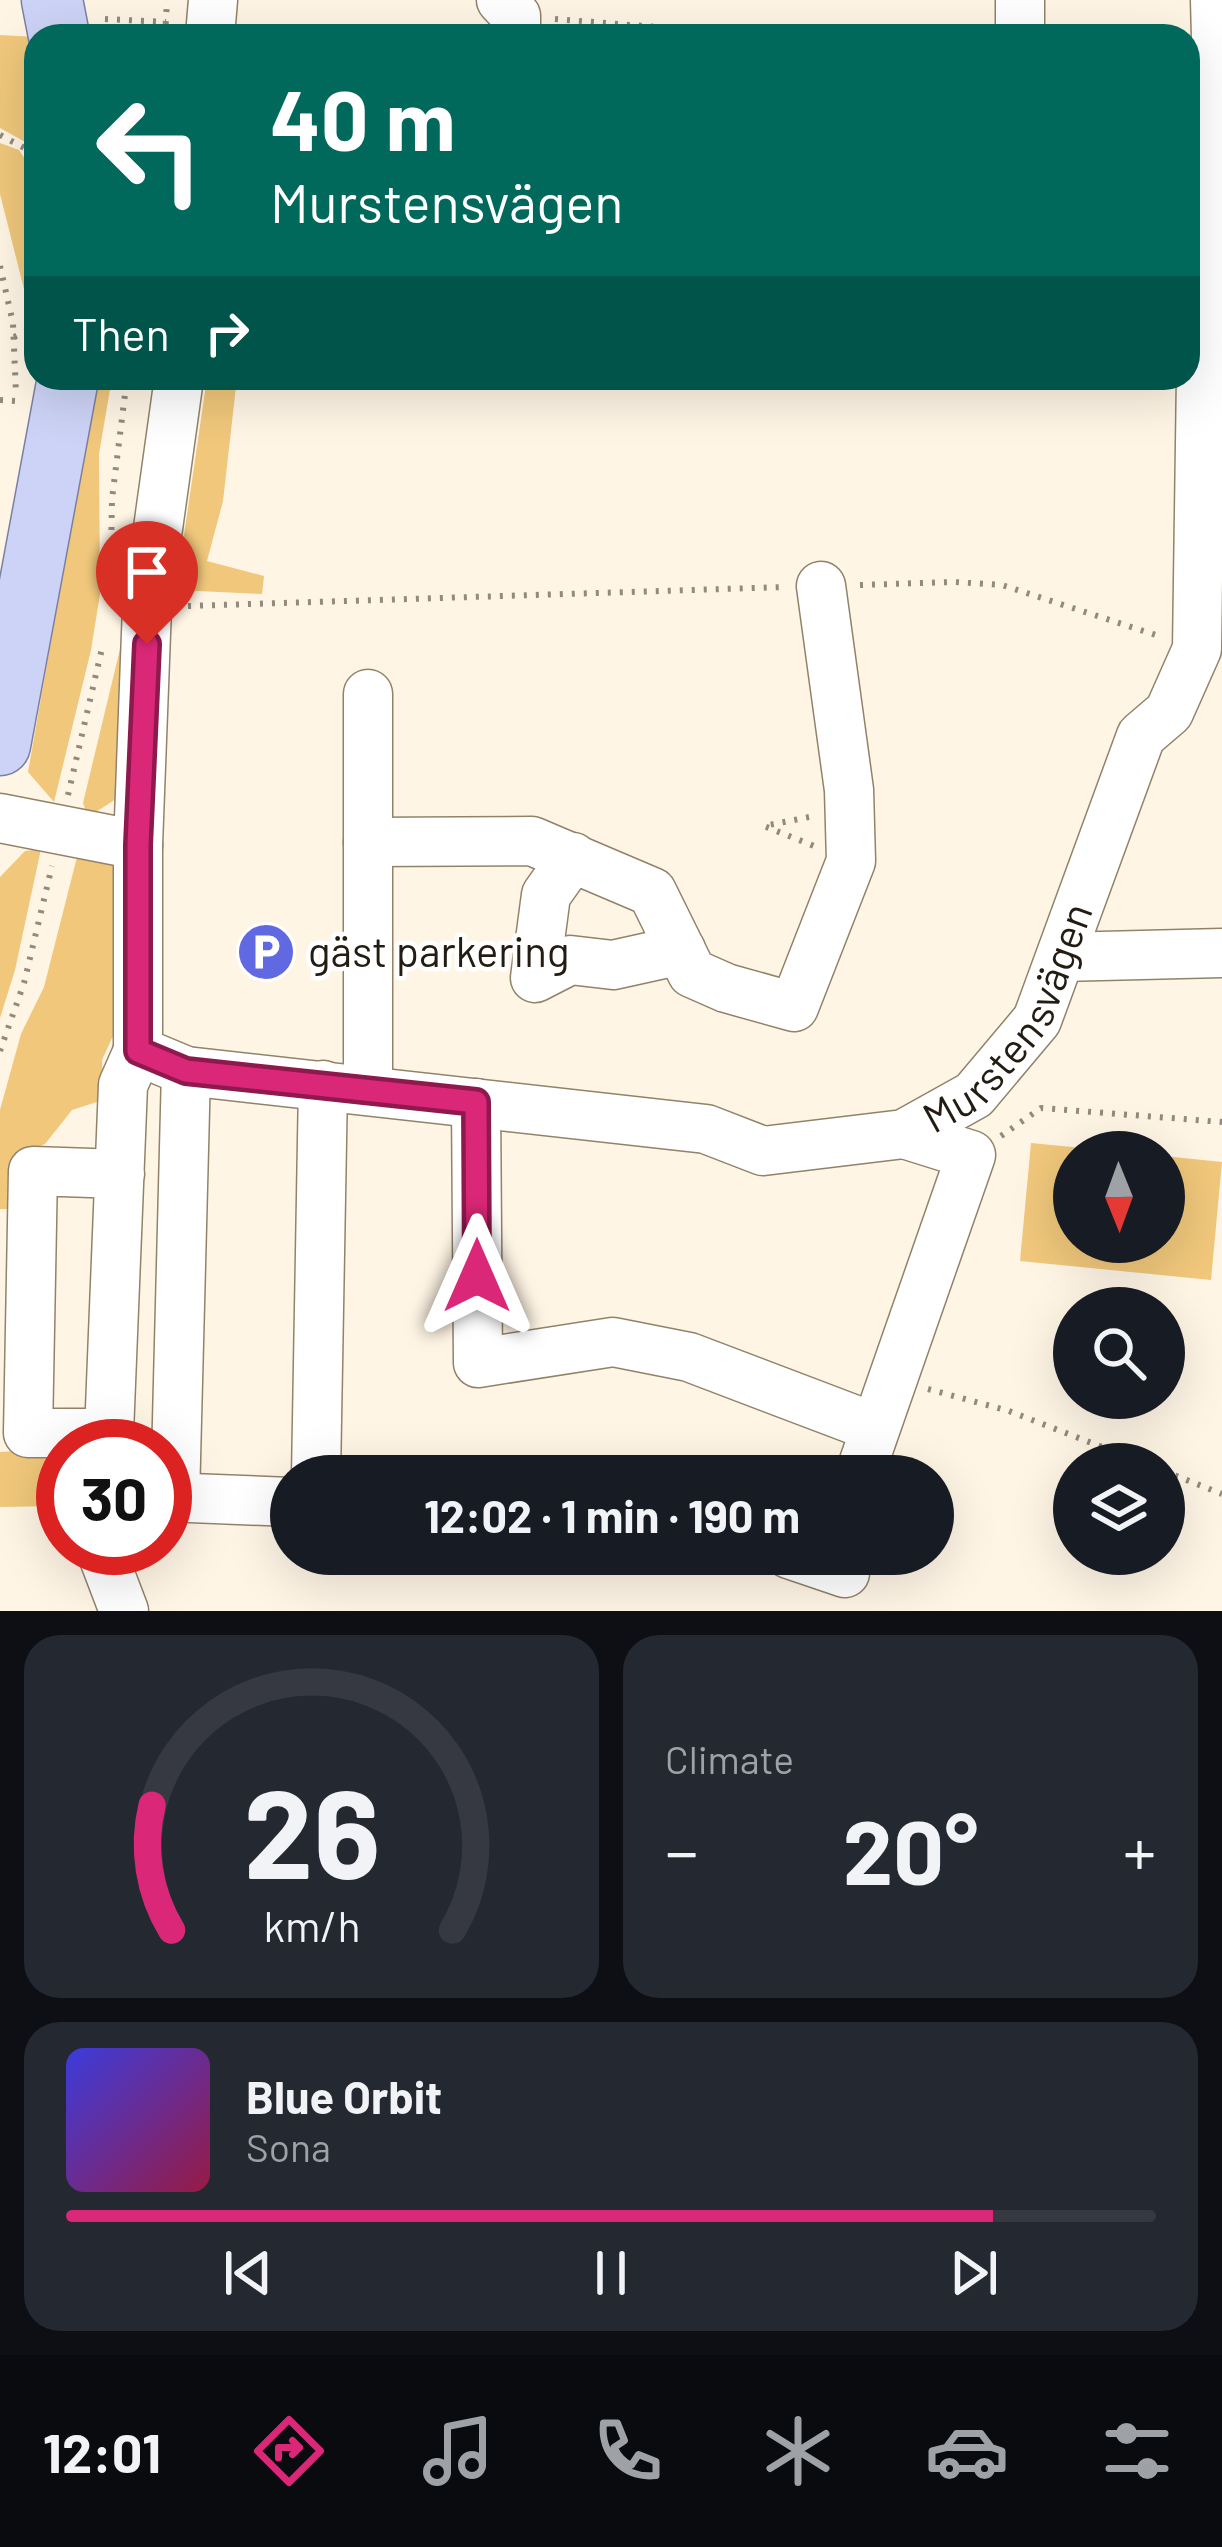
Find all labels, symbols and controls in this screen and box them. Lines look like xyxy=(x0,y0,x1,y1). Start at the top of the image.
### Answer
text: 40 m xyxy=(270,67,456,168)
icon: left xyxy=(72,72,228,228)
text: Murstensvägen xyxy=(270,169,623,234)
icon: right xyxy=(194,300,260,366)
text: Then xyxy=(72,306,170,360)
pin xyxy=(96,521,198,644)
icon: arrive xyxy=(114,539,180,605)
street label: Murstensvägen xyxy=(913,896,1101,1142)
parking icon: gäst parkering xyxy=(235,921,297,983)
place label: gäst parkering xyxy=(308,925,569,976)
north arrow xyxy=(1053,1131,1185,1263)
map controls xyxy=(1053,1131,1185,1575)
position arrow xyxy=(414,1213,540,1339)
button: search xyxy=(1053,1287,1185,1419)
speed limit sign: 30 xyxy=(36,1419,192,1575)
button: layers xyxy=(1053,1443,1185,1575)
text: 12:02 · 1 min · 190 m xyxy=(424,1488,800,1542)
text: Climate xyxy=(665,1735,794,1782)
text: 26 xyxy=(243,1754,380,1904)
text: 20° xyxy=(843,1795,978,1903)
text: − xyxy=(665,1810,698,1889)
text: + xyxy=(1123,1810,1156,1889)
text: km/h xyxy=(263,1898,360,1950)
text: Blue Orbit xyxy=(246,2069,442,2123)
text: Sona xyxy=(246,2123,331,2170)
icon: previous xyxy=(215,2240,281,2306)
icon: pause xyxy=(578,2240,644,2306)
icon: next xyxy=(941,2240,1007,2306)
icon: directions xyxy=(247,2409,331,2493)
icon: music xyxy=(416,2409,500,2493)
icon: phone xyxy=(586,2409,670,2493)
icon: climate xyxy=(756,2409,840,2493)
icon: car xyxy=(925,2409,1009,2493)
icon: filters xyxy=(1095,2409,1179,2493)
text: 12:01 xyxy=(43,2419,161,2484)

